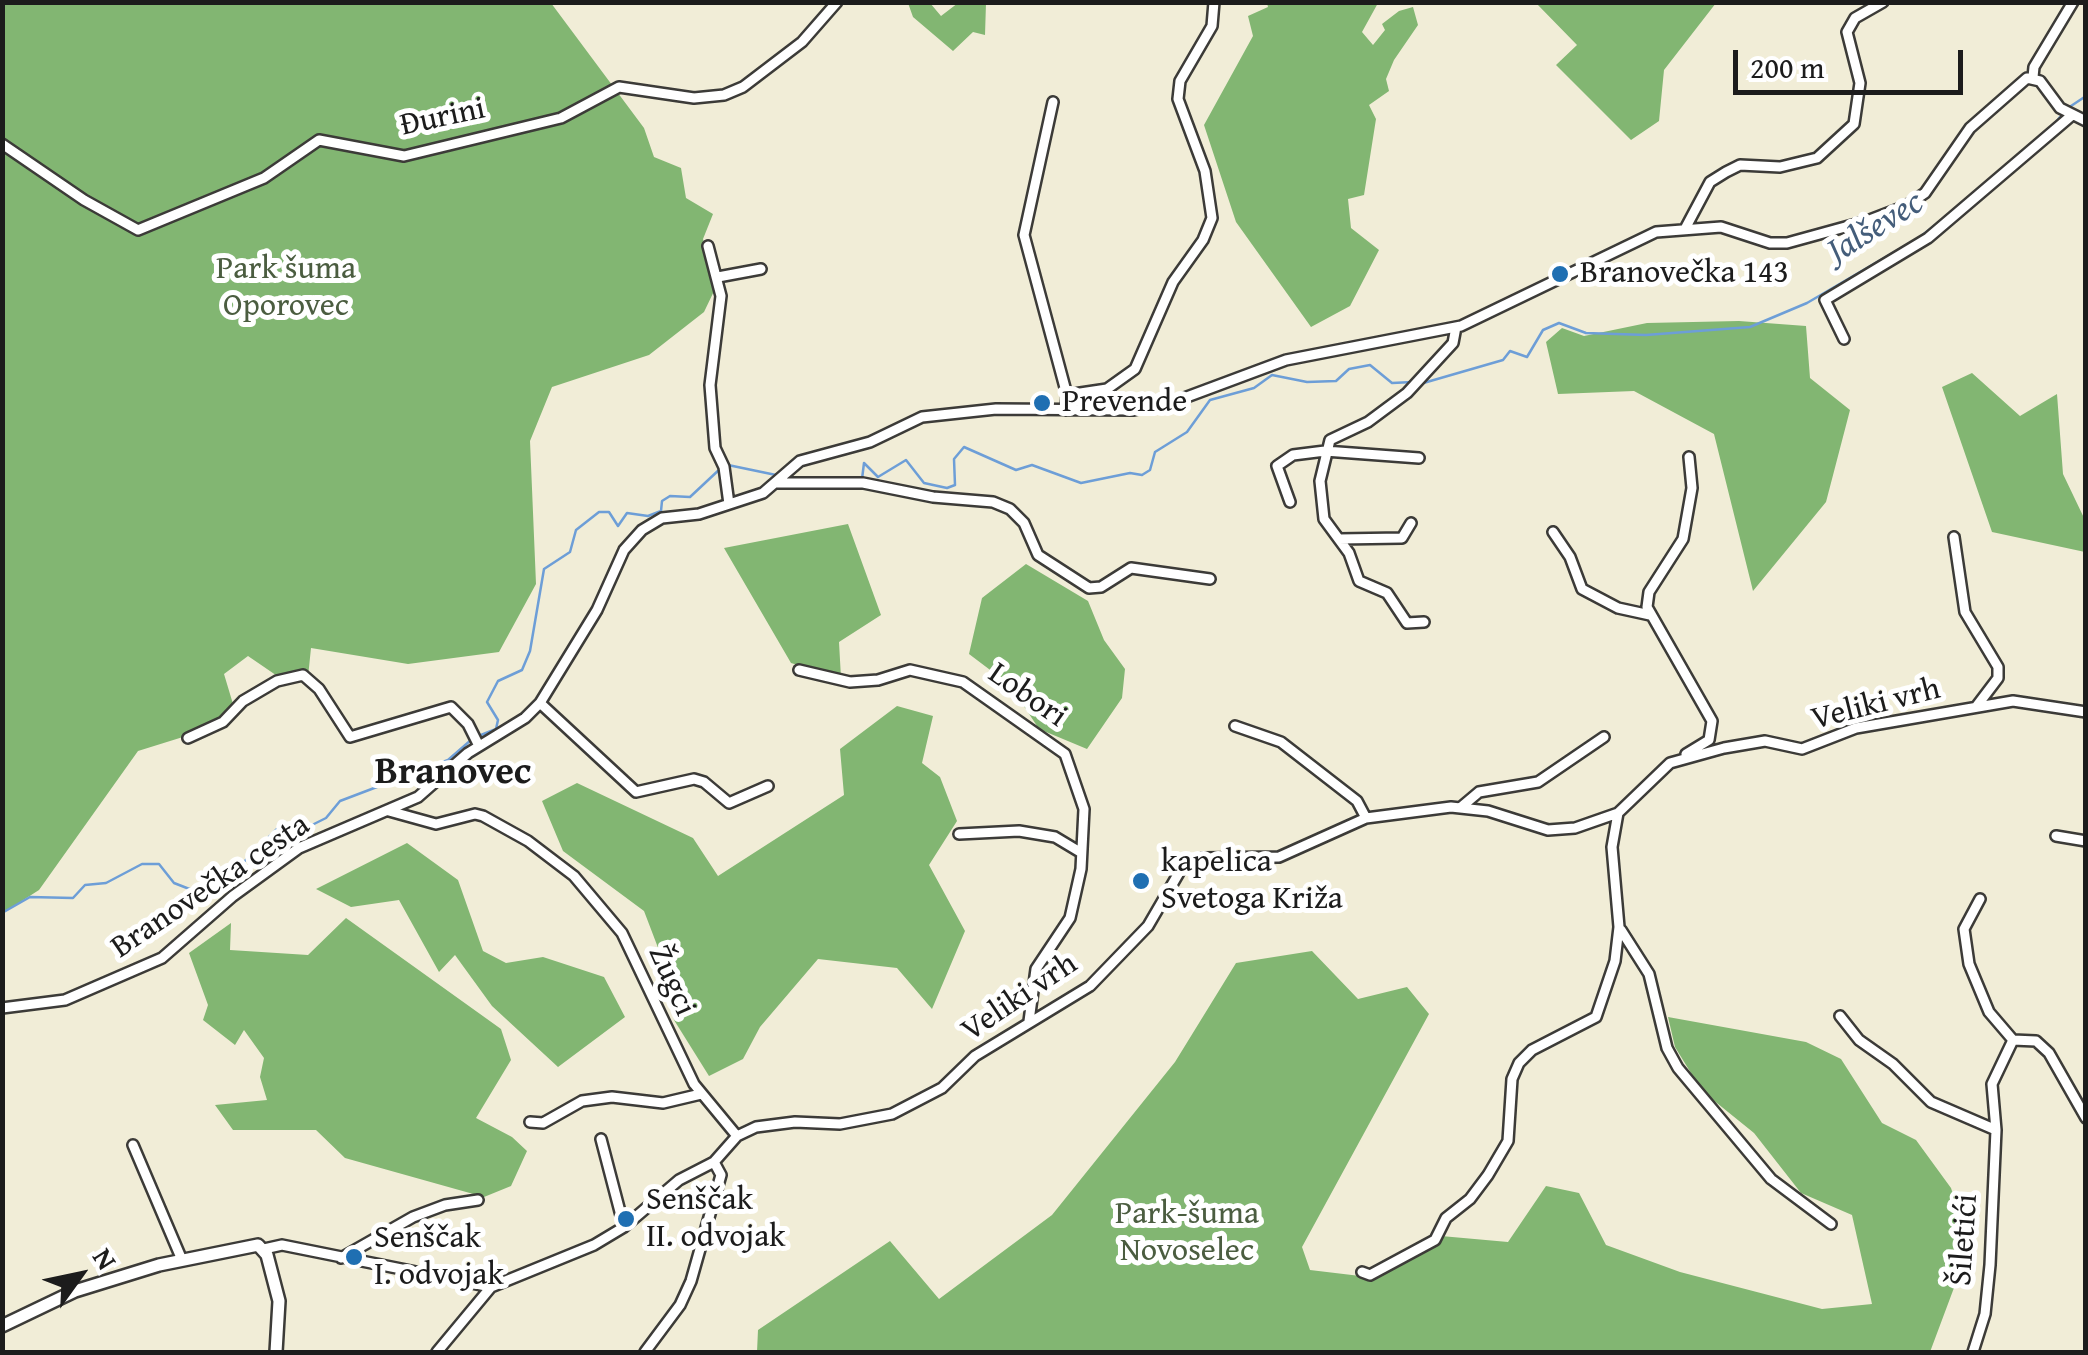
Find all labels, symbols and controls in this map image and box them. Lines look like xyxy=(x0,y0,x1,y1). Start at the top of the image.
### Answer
scale bar xyxy=(1738,30,1968,92)
text: 200 m xyxy=(1750,45,1824,89)
street label: Đurini xyxy=(397,90,489,146)
water label: Jalševec xyxy=(1820,182,1932,274)
park label: Park šuma Oporovec xyxy=(216,251,356,326)
place label: Branovečka 143 xyxy=(1580,255,1789,293)
marker: Branovečka 143 xyxy=(1549,263,1571,285)
place label: Prevende xyxy=(1062,384,1187,422)
marker: Prevende xyxy=(1031,392,1053,414)
street label: Lobori xyxy=(980,655,1074,737)
street label: Veliki vrh xyxy=(1808,670,1944,740)
district label: Branovec xyxy=(375,750,531,796)
street label: Branovečka cesta xyxy=(105,807,317,967)
place label: kapelica Svetoga Križa xyxy=(1161,844,1343,919)
marker: kapelica Svetoga Križa xyxy=(1130,870,1152,892)
street label: Žugci xyxy=(639,940,703,1022)
street label: Veliki vrh xyxy=(955,945,1085,1051)
place label: Senščak II. odvojak xyxy=(646,1182,786,1257)
street label: Šiletići xyxy=(1943,1193,1987,1287)
park label: Park-šuma Novoselec xyxy=(1115,1196,1259,1271)
marker: Senščak II. odvojak xyxy=(615,1208,637,1230)
place label: Senščak I. odvojak xyxy=(374,1220,504,1295)
north arrow xyxy=(30,1225,130,1325)
text: N xyxy=(83,1239,128,1277)
marker: Senščak I. odvojak xyxy=(343,1246,365,1268)

